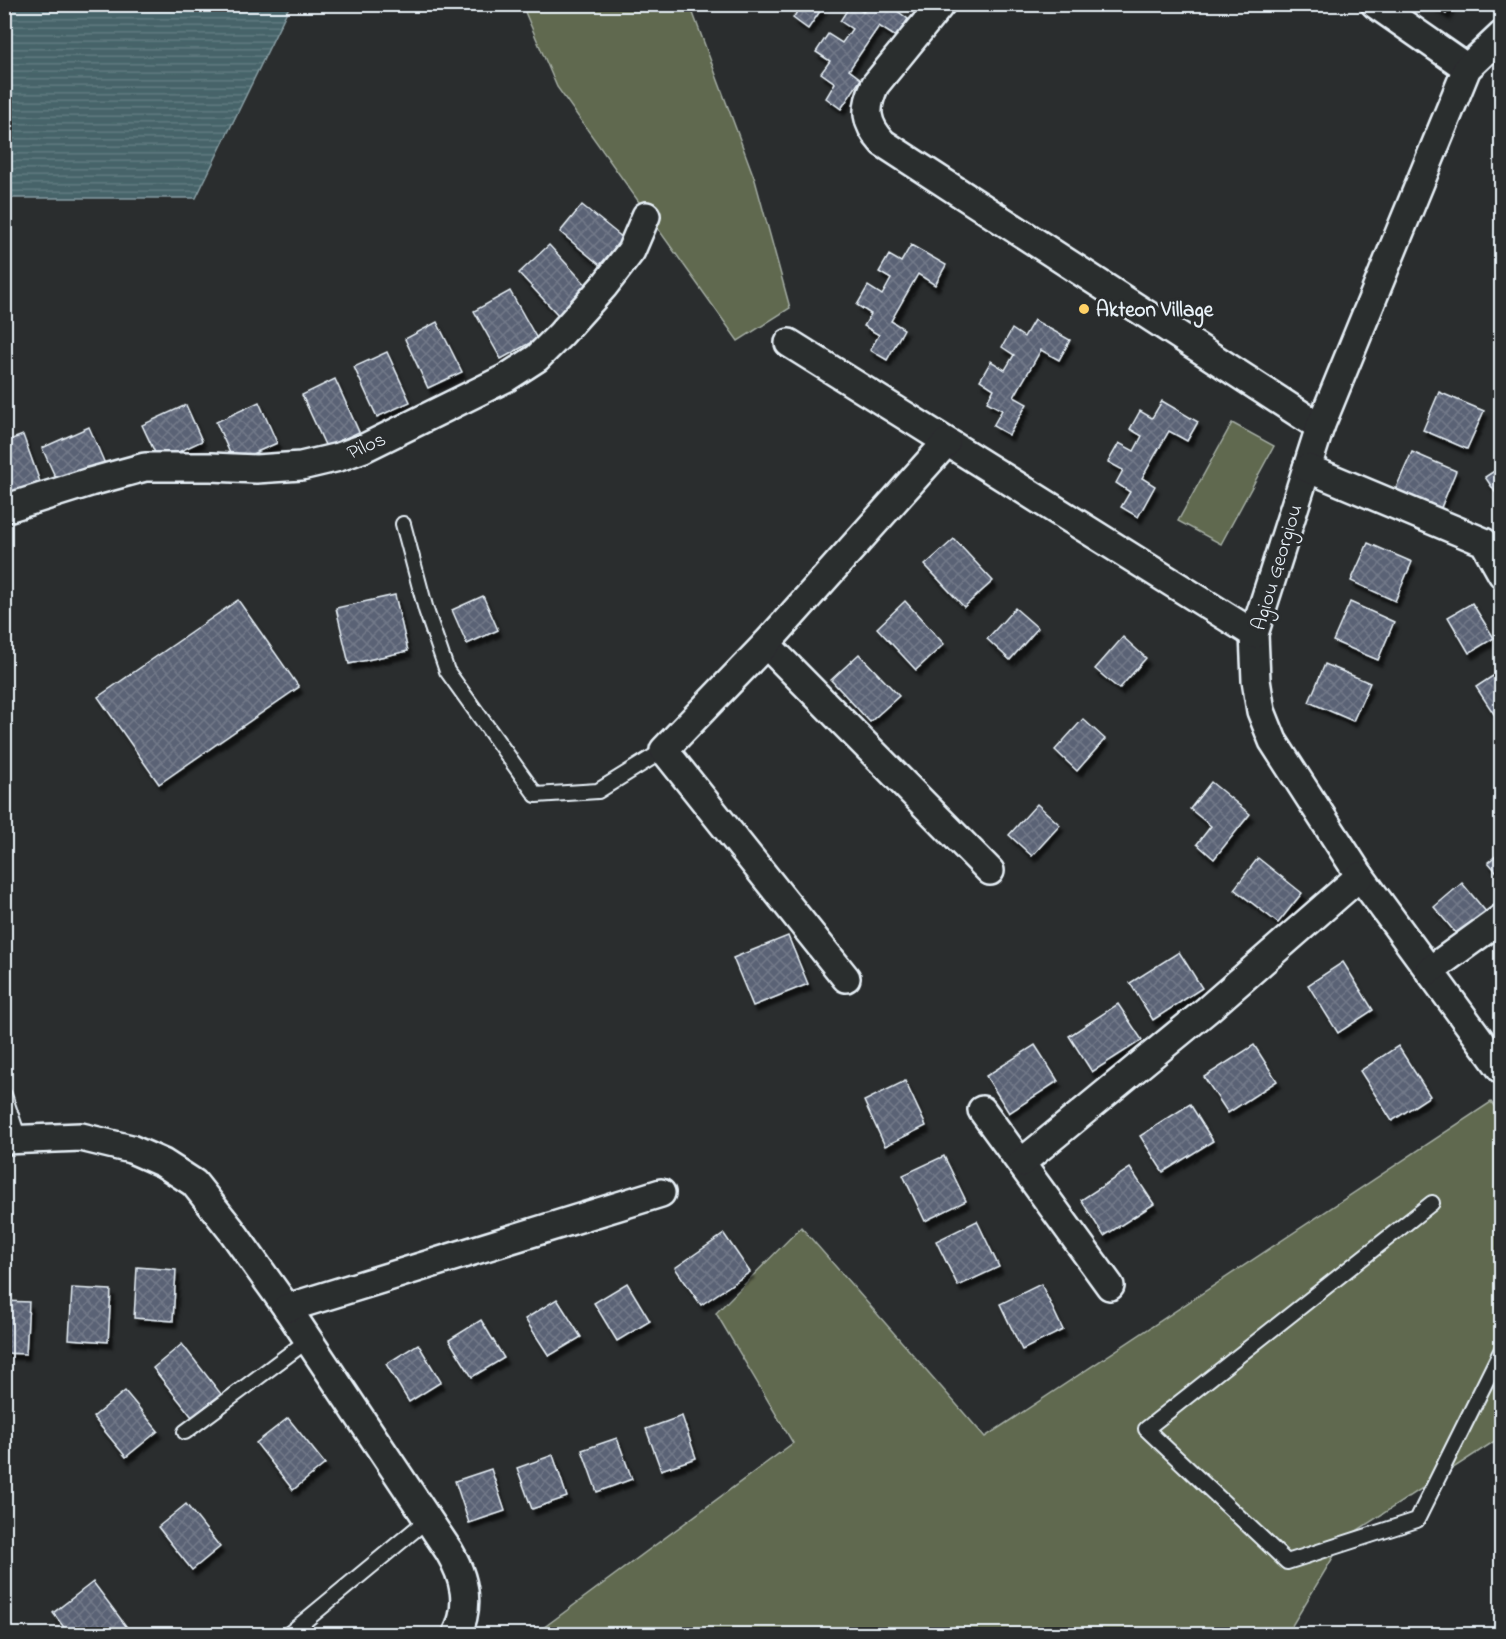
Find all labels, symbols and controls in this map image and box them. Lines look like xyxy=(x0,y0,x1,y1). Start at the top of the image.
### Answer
place label: Akteon Village xyxy=(1096,296,1214,328)
marker: Akteon Village xyxy=(1077,302,1091,316)
street label: Pilos xyxy=(343,425,391,469)
street label: Agiou Georgiou xyxy=(1245,501,1313,635)

